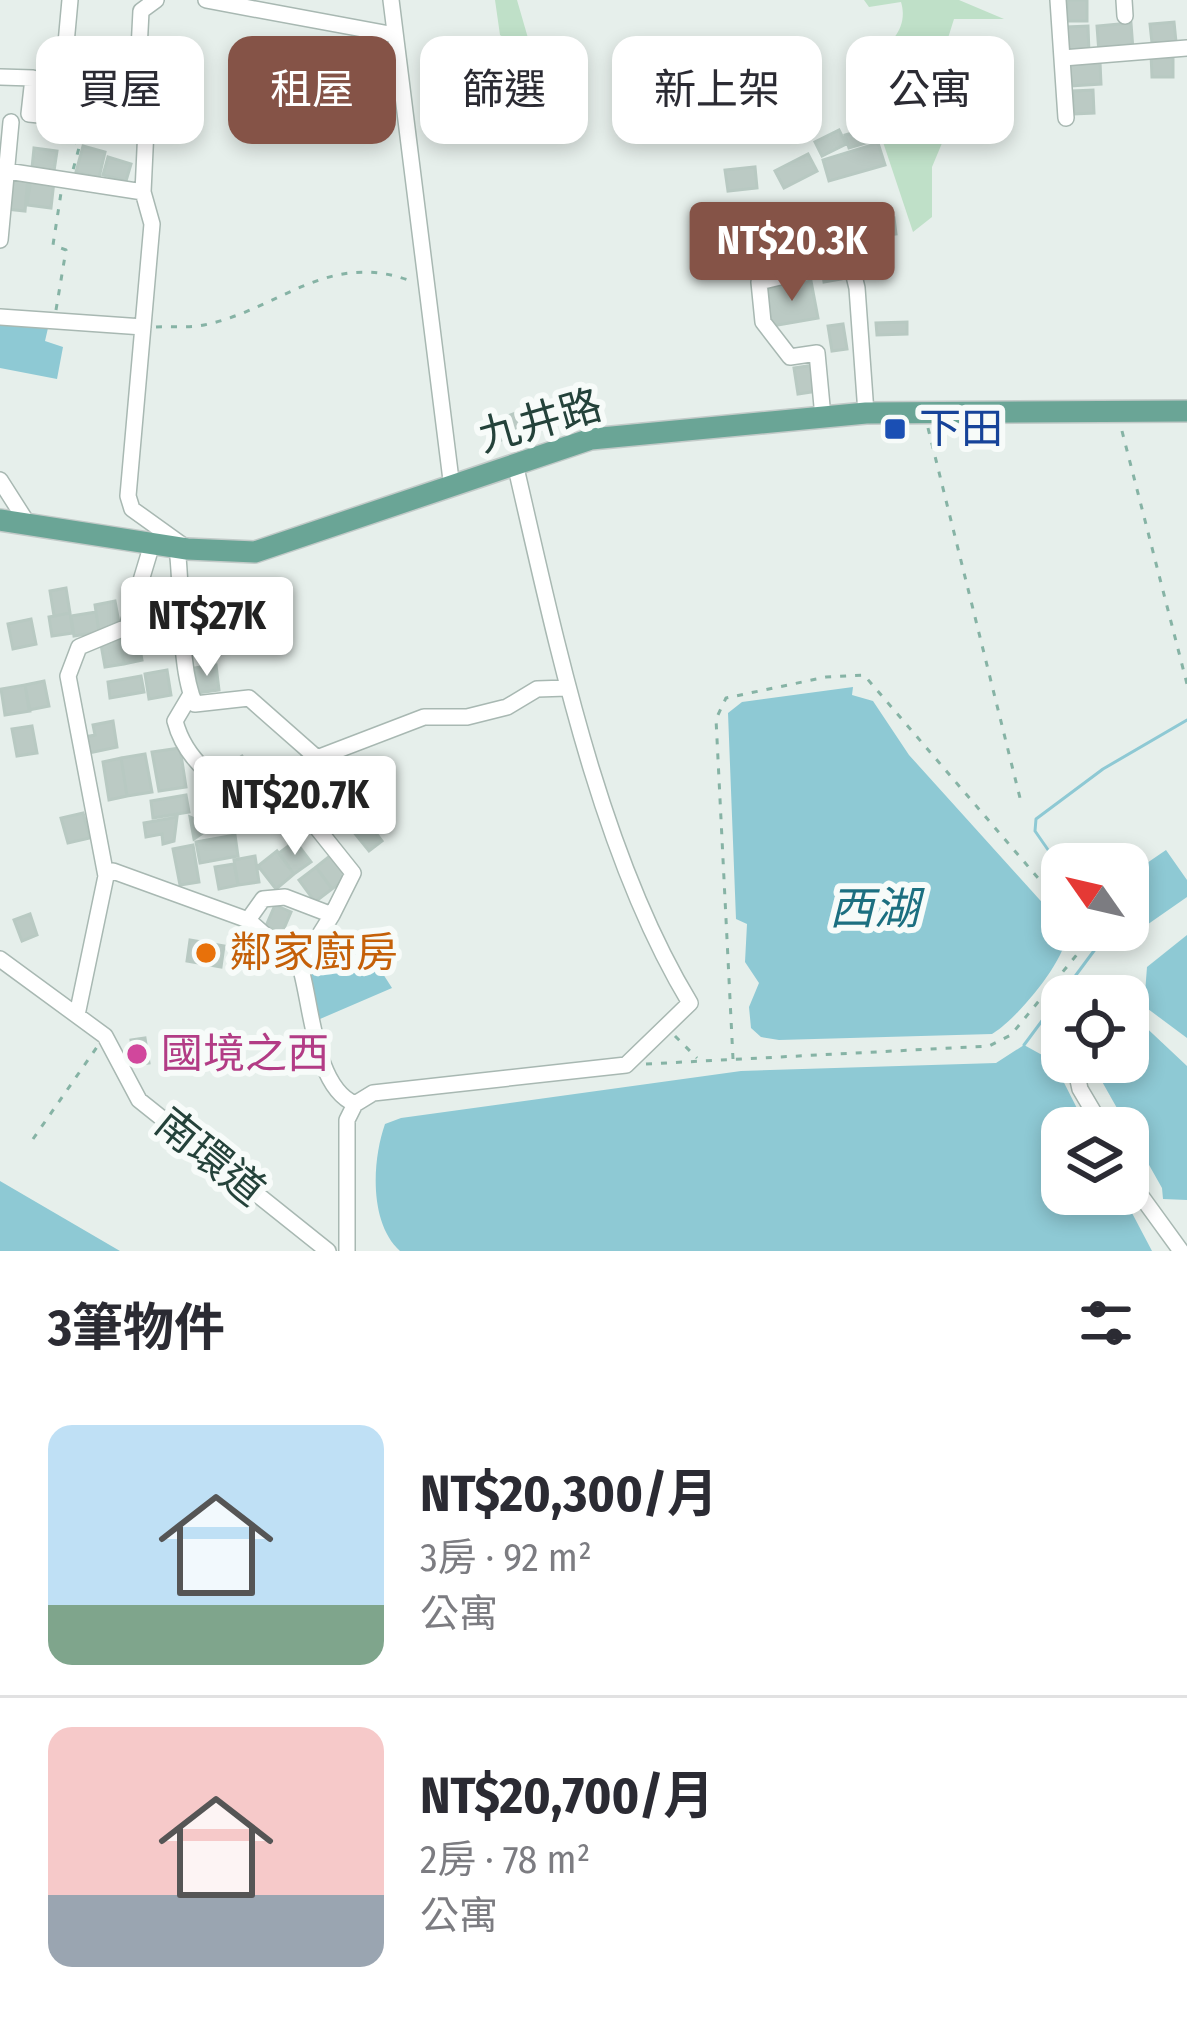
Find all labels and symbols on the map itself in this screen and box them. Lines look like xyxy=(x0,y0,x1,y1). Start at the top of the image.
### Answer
pin: NT$20.3K xyxy=(668,202,916,304)
street label: 九井路 xyxy=(473,380,607,462)
place label: 下田 xyxy=(919,404,1003,454)
marker: 下田 xyxy=(882,416,908,442)
pin: NT$27K xyxy=(109,577,305,679)
pin: NT$20.7K xyxy=(171,756,419,858)
north arrow xyxy=(1041,843,1149,951)
water label: 西湖 xyxy=(829,882,925,936)
place label: 鄰家廚房 xyxy=(230,928,398,978)
marker: 鄰家廚房 xyxy=(193,940,219,966)
place label: 國境之西 xyxy=(161,1029,329,1079)
marker: 國境之西 xyxy=(124,1041,150,1067)
street label: 南環道 xyxy=(145,1098,275,1216)

